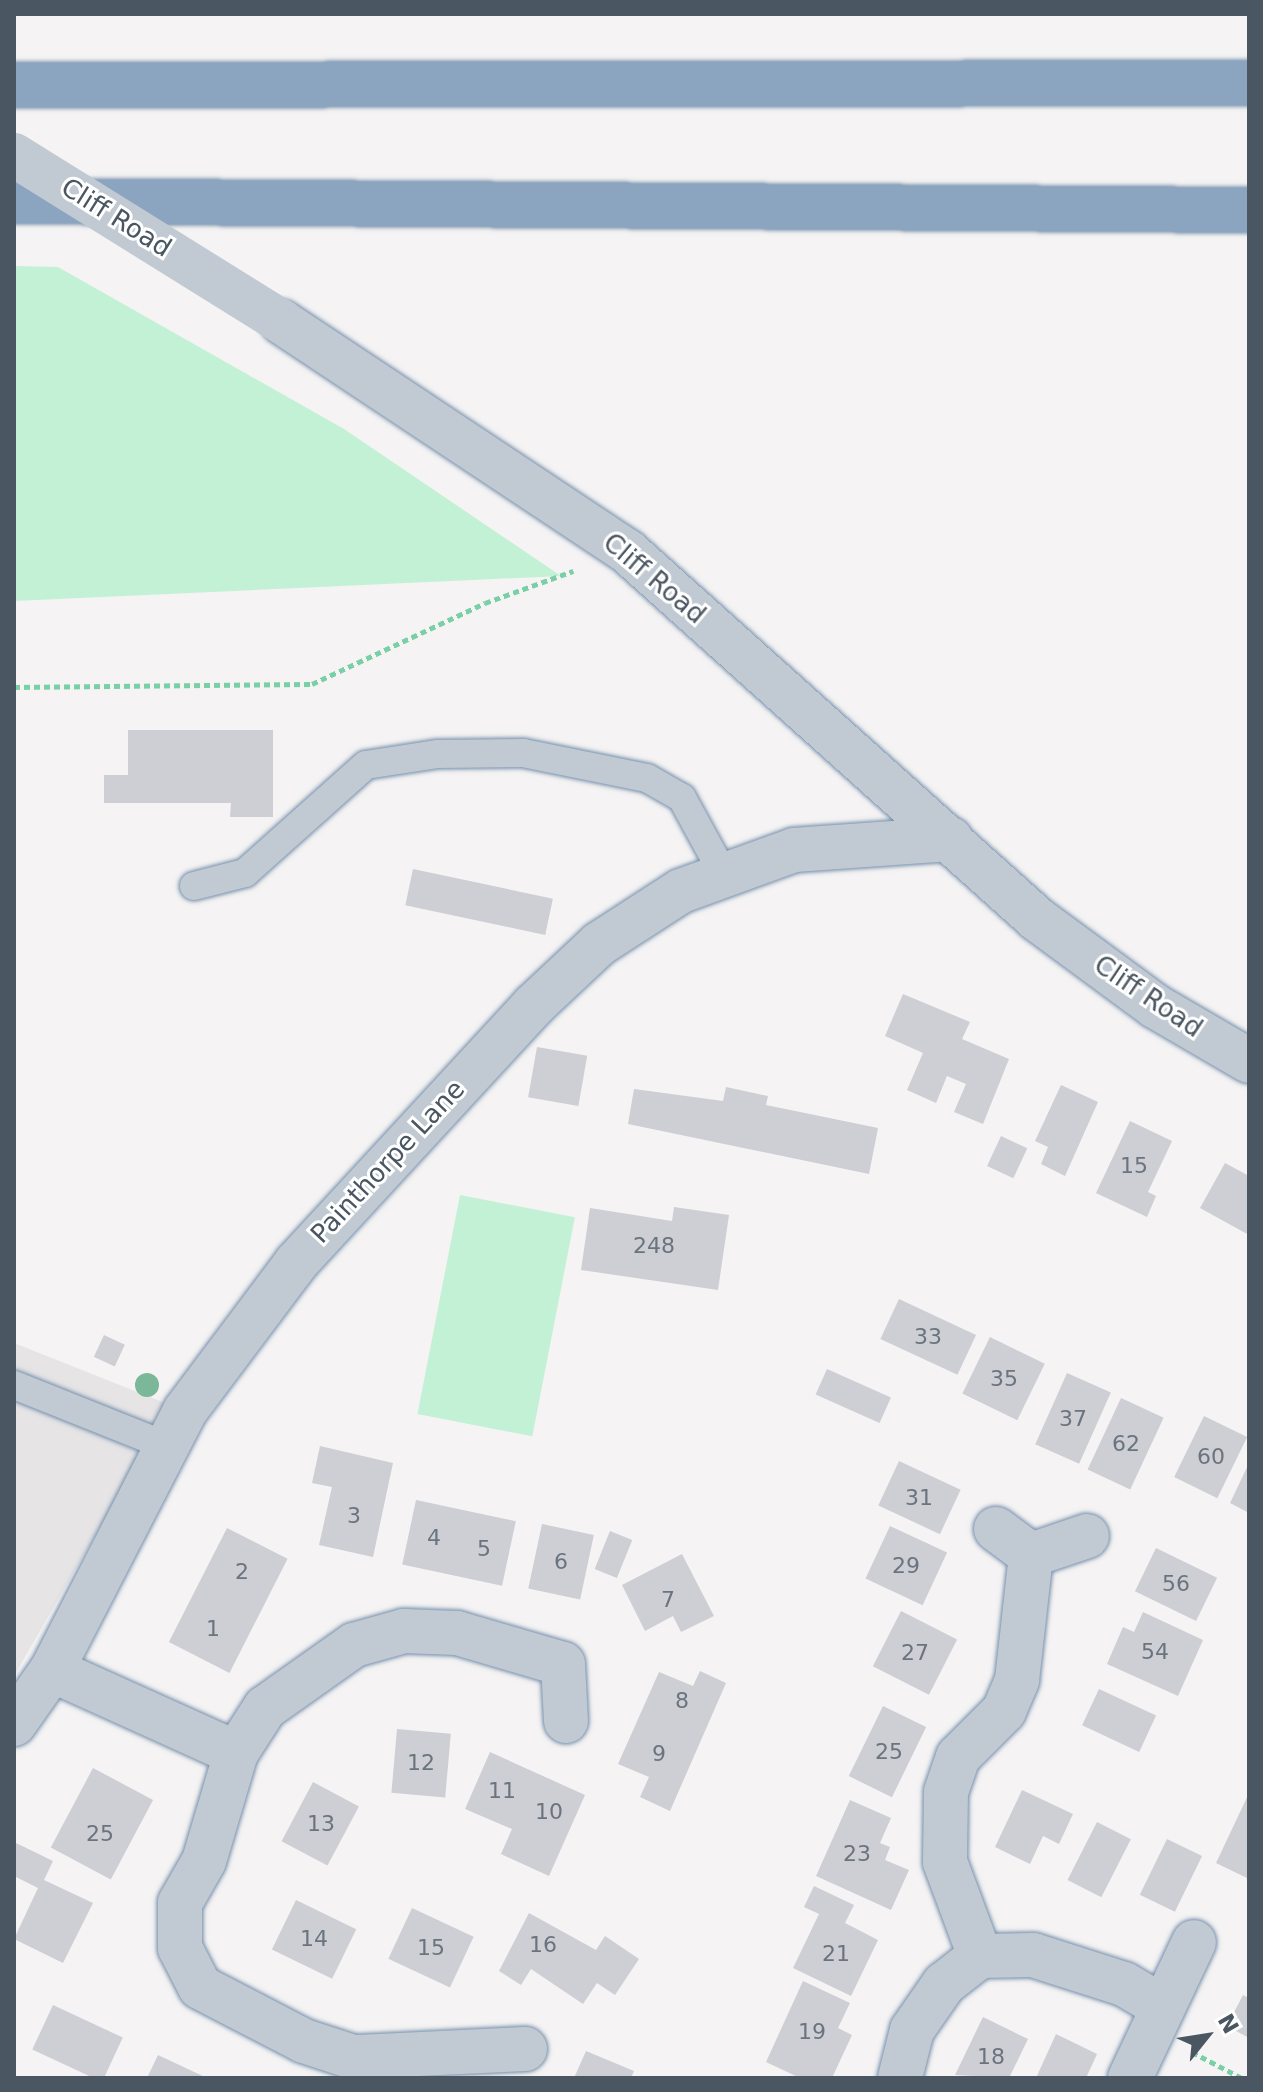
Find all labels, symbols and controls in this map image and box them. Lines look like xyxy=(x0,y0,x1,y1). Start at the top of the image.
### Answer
street label: Cliff Road xyxy=(55,172,177,264)
street label: Cliff Road xyxy=(596,527,712,631)
street label: Cliff Road xyxy=(1088,949,1208,1045)
street label: Painthorpe Lane xyxy=(305,1074,471,1250)
house number: 15 xyxy=(1120,1153,1148,1179)
house number: 248 xyxy=(633,1233,675,1259)
house number: 33 xyxy=(914,1324,942,1350)
house number: 35 xyxy=(990,1366,1018,1392)
house number: 37 xyxy=(1059,1406,1087,1432)
house number: 62 xyxy=(1112,1431,1140,1457)
house number: 60 xyxy=(1197,1444,1225,1470)
house number: 31 xyxy=(905,1485,933,1511)
house number: 3 xyxy=(347,1503,361,1529)
house number: 4 xyxy=(427,1525,441,1551)
house number: 5 xyxy=(477,1536,491,1562)
house number: 6 xyxy=(554,1549,568,1575)
house number: 29 xyxy=(892,1553,920,1579)
house number: 2 xyxy=(235,1559,249,1585)
house number: 56 xyxy=(1162,1571,1190,1597)
house number: 7 xyxy=(661,1587,675,1613)
house number: 1 xyxy=(206,1616,220,1642)
house number: 54 xyxy=(1141,1639,1169,1665)
house number: 27 xyxy=(901,1640,929,1666)
house number: 8 xyxy=(675,1688,689,1714)
house number: 25 xyxy=(875,1739,903,1765)
house number: 9 xyxy=(652,1741,666,1767)
house number: 12 xyxy=(407,1750,435,1776)
house number: 11 xyxy=(488,1778,516,1804)
house number: 10 xyxy=(535,1799,563,1825)
house number: 13 xyxy=(307,1811,335,1837)
house number: 25 xyxy=(86,1821,114,1847)
house number: 23 xyxy=(843,1841,871,1867)
house number: 14 xyxy=(300,1926,328,1952)
house number: 16 xyxy=(529,1932,557,1958)
house number: 15 xyxy=(417,1935,445,1961)
house number: 21 xyxy=(822,1941,850,1967)
north arrow xyxy=(1167,1996,1247,2076)
text: N xyxy=(1213,2010,1244,2038)
house number: 19 xyxy=(798,2019,826,2045)
house number: 18 xyxy=(977,2044,1005,2070)

